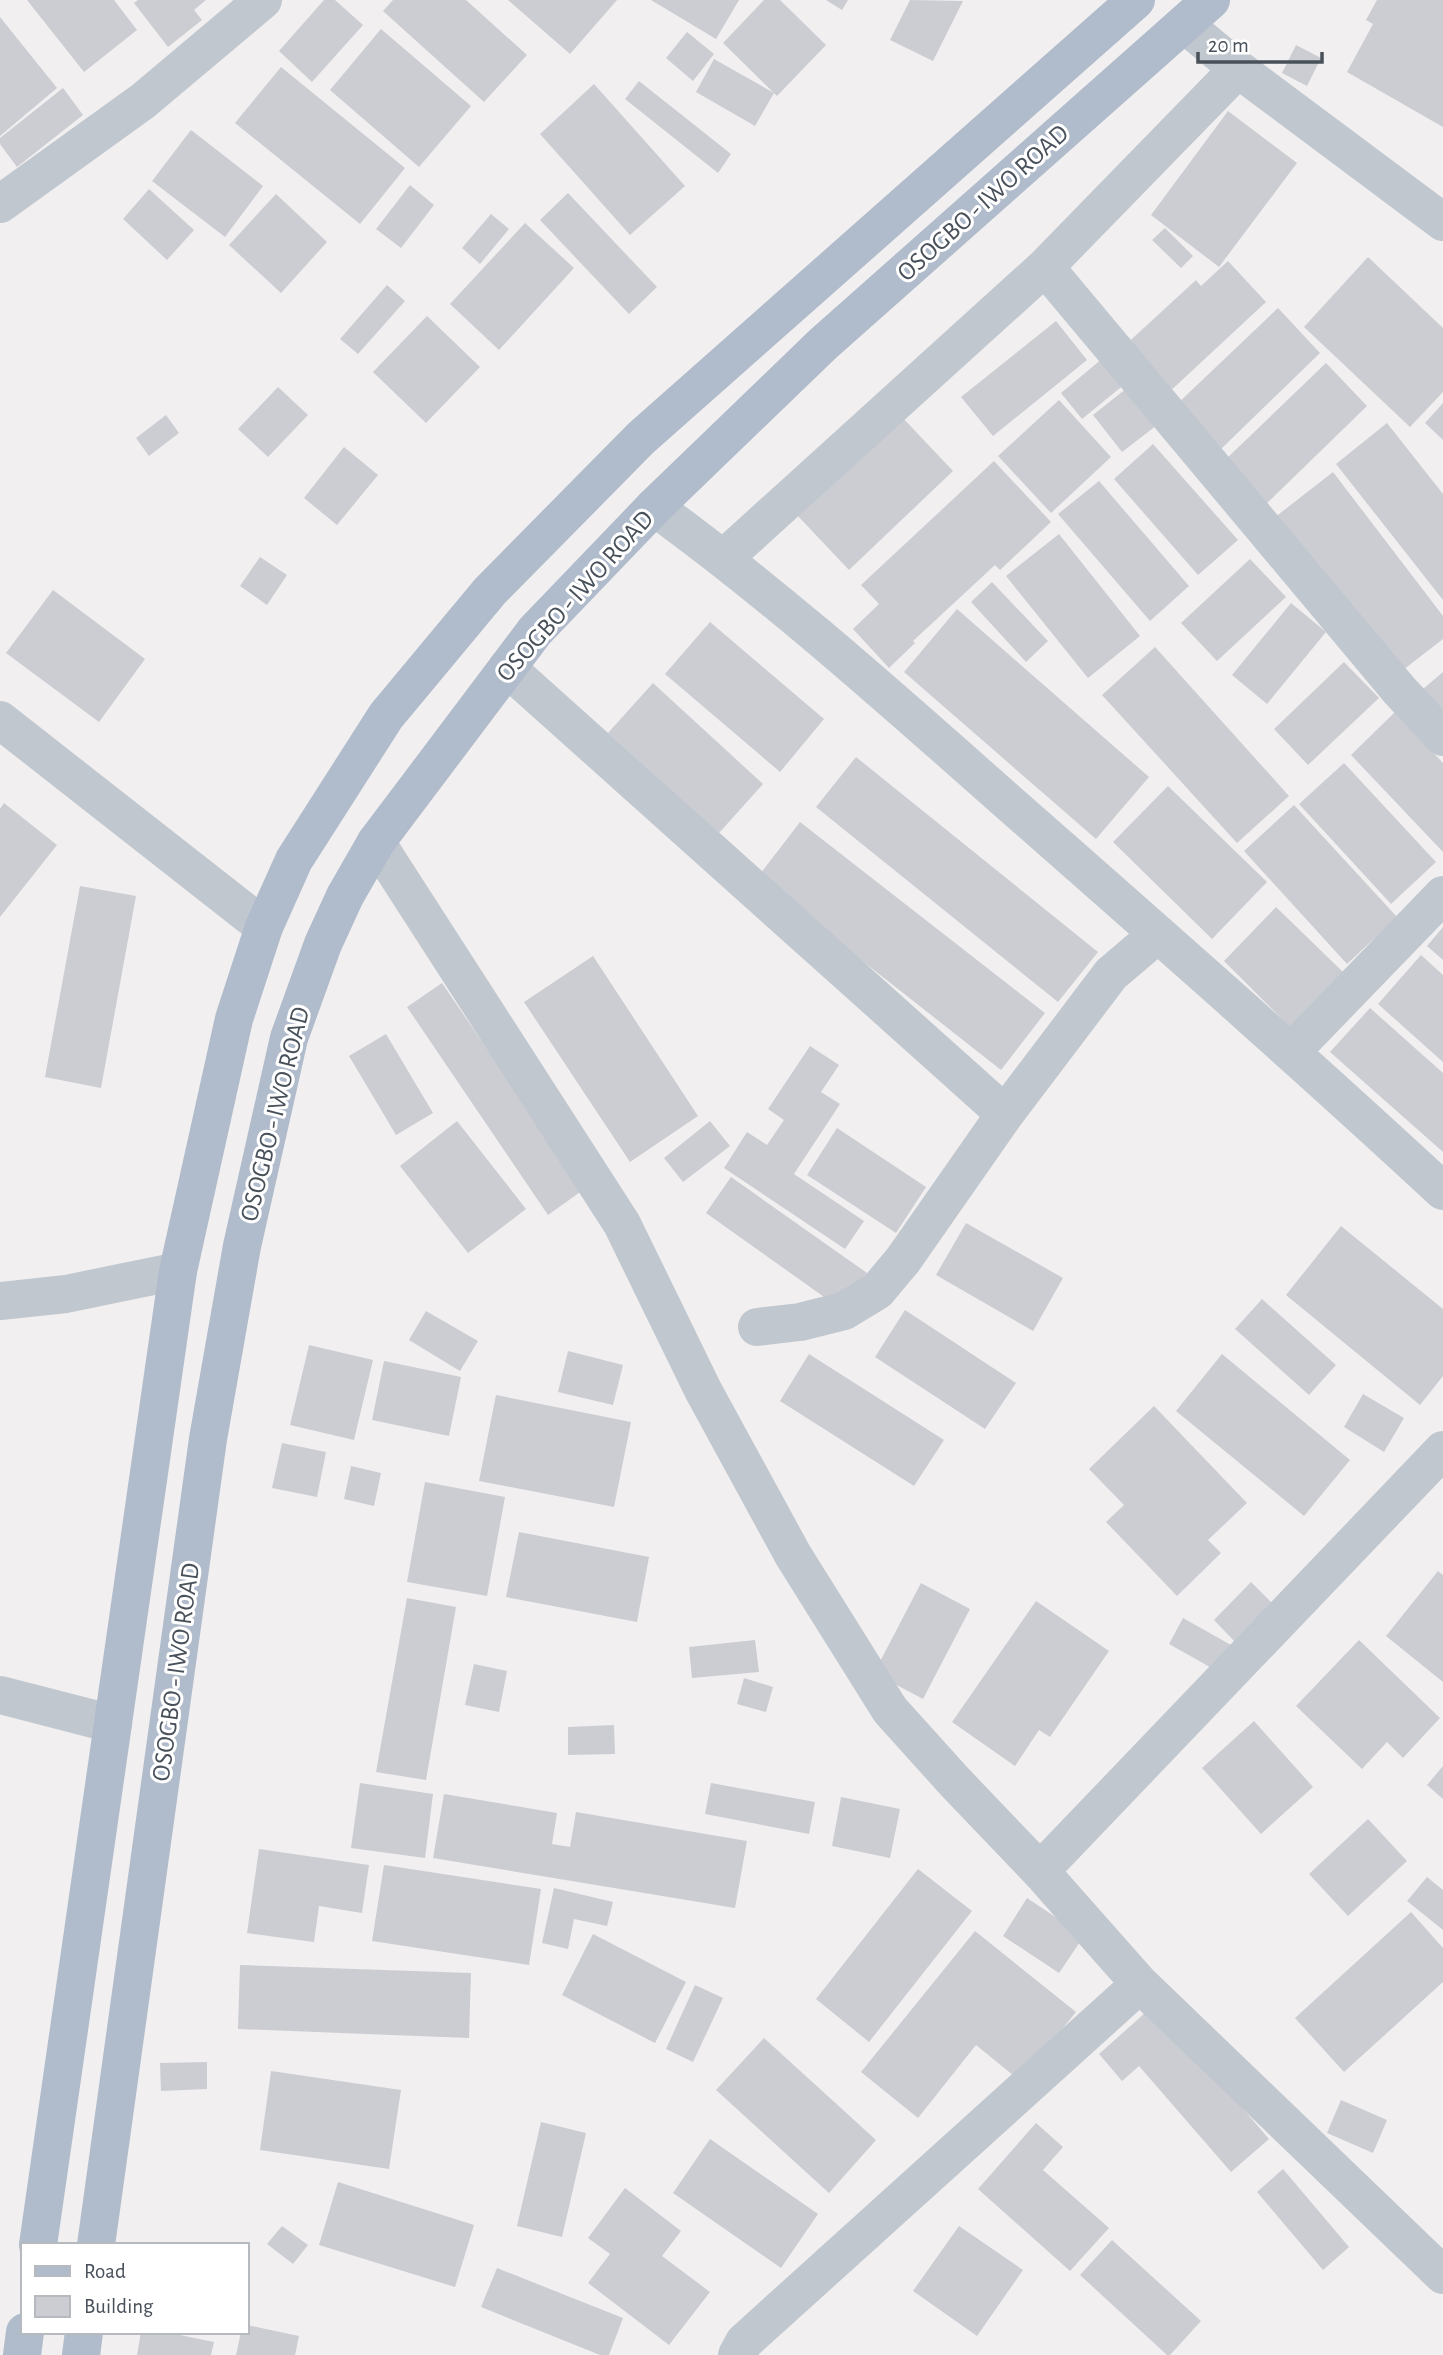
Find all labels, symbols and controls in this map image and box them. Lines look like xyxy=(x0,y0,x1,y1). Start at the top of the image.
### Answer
scale bar xyxy=(1198,21,1322,65)
text: 20 m xyxy=(1208,35,1249,56)
street label: OSOGBO - IWO ROAD xyxy=(892,120,1074,286)
street label: OSOGBO - IWO ROAD xyxy=(492,505,658,687)
street label: OSOGBO - IWO ROAD xyxy=(236,1004,314,1224)
street label: OSOGBO - IWO ROAD xyxy=(148,1561,204,1783)
legend xyxy=(21,2243,248,2334)
text: Road xyxy=(84,2261,126,2282)
text: Building xyxy=(84,2296,154,2317)

